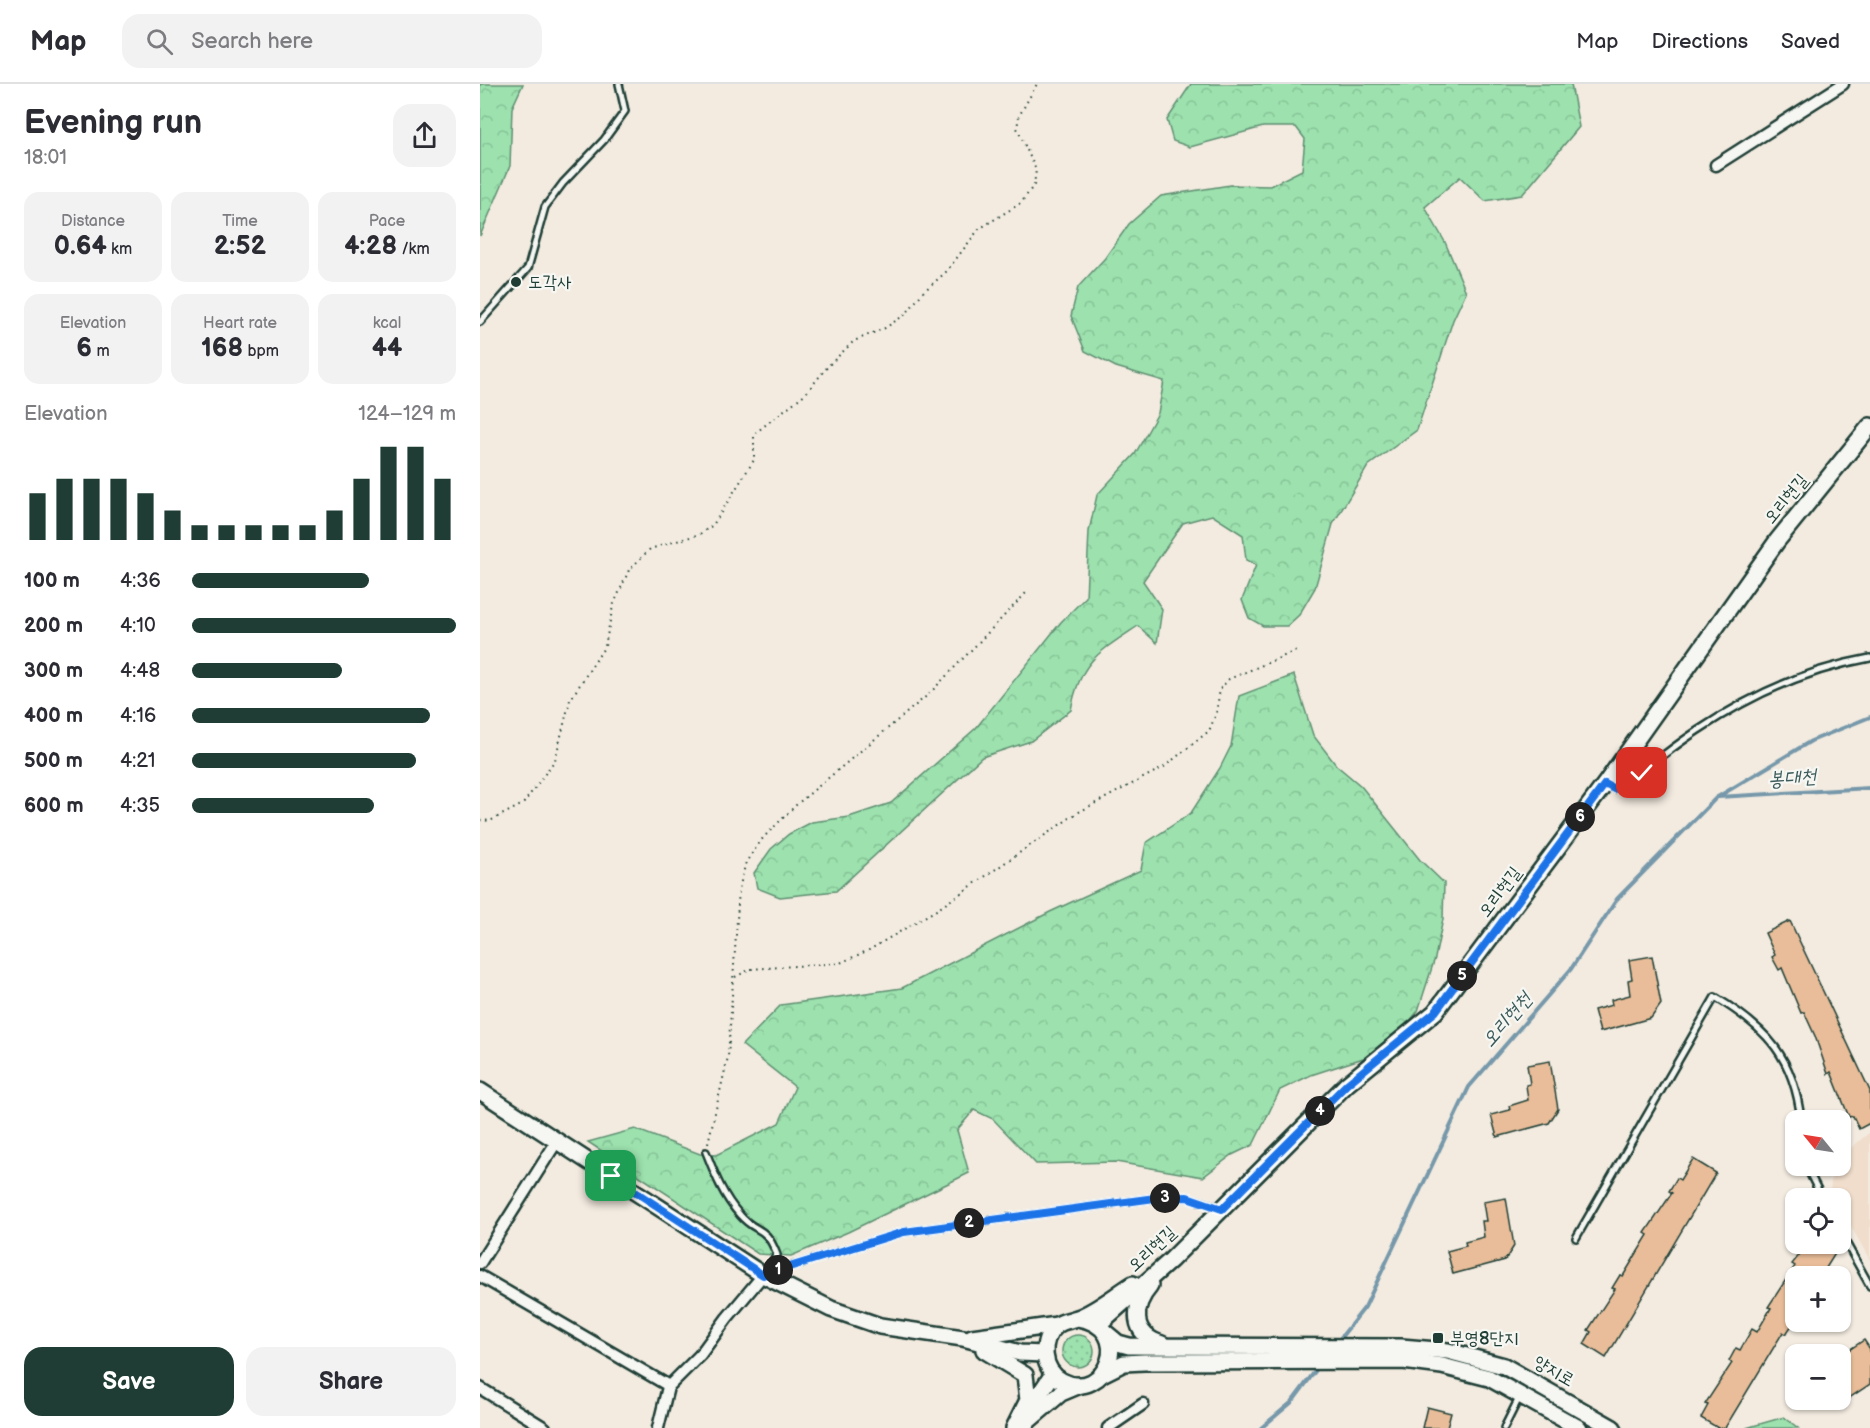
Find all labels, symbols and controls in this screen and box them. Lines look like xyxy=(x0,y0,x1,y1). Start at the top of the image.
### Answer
search box xyxy=(122,14,542,68)
text: Map xyxy=(30,25,86,58)
icon: search xyxy=(143,25,176,58)
text: Search here xyxy=(191,28,313,55)
text: Map xyxy=(1576,29,1619,54)
text: Directions xyxy=(1652,29,1748,54)
text: Saved xyxy=(1781,29,1840,54)
text: Evening run xyxy=(24,103,202,143)
button: share xyxy=(393,104,456,167)
text: 18:01 xyxy=(24,146,67,170)
text: Distance xyxy=(61,212,125,231)
text: Time xyxy=(222,212,258,231)
text: Pace xyxy=(369,212,405,231)
text: 0.64 xyxy=(54,231,107,262)
text: 2:52 xyxy=(214,231,266,262)
text: 4:28 xyxy=(344,231,397,262)
text: km xyxy=(107,240,132,259)
text: /km xyxy=(397,240,430,259)
place label: 도각사 xyxy=(528,272,572,293)
marker: 도각사 xyxy=(509,275,523,289)
text: Elevation xyxy=(60,314,126,333)
text: Heart rate xyxy=(203,314,277,333)
text: kcal xyxy=(373,314,401,333)
text: 6 xyxy=(76,333,92,364)
text: 168 xyxy=(201,333,243,364)
text: 44 xyxy=(372,333,402,364)
text: m xyxy=(92,342,110,361)
text: bpm xyxy=(243,342,279,361)
text: Elevation xyxy=(24,402,107,426)
text: 124–129 m xyxy=(358,402,456,426)
street label: 오리현길 xyxy=(1760,469,1813,528)
text: 100 m xyxy=(24,569,80,593)
text: 4:36 xyxy=(120,569,161,593)
text: 200 m xyxy=(24,614,83,638)
text: 4:10 xyxy=(120,614,156,638)
text: 300 m xyxy=(24,659,83,683)
text: 4:48 xyxy=(120,659,160,683)
text: 400 m xyxy=(24,704,83,728)
text: 4:16 xyxy=(120,704,156,728)
pin xyxy=(1616,747,1667,798)
text: 500 m xyxy=(24,749,83,773)
text: 4:21 xyxy=(120,749,155,773)
icon: check xyxy=(1625,756,1658,789)
water label: 봉대천 xyxy=(1767,764,1819,792)
text: 600 m xyxy=(24,794,84,818)
text: 4:35 xyxy=(120,794,160,818)
pin: 6 xyxy=(1565,802,1595,832)
text: 6 xyxy=(1575,807,1585,826)
street label: 오리현길 xyxy=(1474,862,1526,921)
pin: 5 xyxy=(1447,961,1477,991)
text: 5 xyxy=(1457,966,1467,985)
water label: 오리현천 xyxy=(1477,986,1538,1052)
pin: 4 xyxy=(1305,1096,1335,1126)
text: 4 xyxy=(1315,1101,1325,1120)
north arrow xyxy=(1785,1110,1851,1176)
map controls xyxy=(1785,1110,1851,1410)
pin xyxy=(585,1150,636,1201)
icon: arrive xyxy=(594,1159,627,1192)
pin: 3 xyxy=(1150,1183,1180,1213)
text: 3 xyxy=(1160,1188,1170,1207)
button: locate xyxy=(1785,1188,1851,1254)
pin: 2 xyxy=(954,1208,984,1238)
text: 2 xyxy=(964,1213,974,1232)
street label: 오리현길 xyxy=(1124,1221,1181,1276)
pin: 1 xyxy=(763,1255,793,1285)
text: 1 xyxy=(775,1260,781,1279)
button: + xyxy=(1785,1266,1851,1332)
place label: 부영8단지 xyxy=(1450,1328,1518,1349)
marker: 부영8단지 xyxy=(1431,1331,1445,1345)
button: − xyxy=(1785,1344,1851,1410)
button: Save xyxy=(24,1347,234,1416)
button: Share xyxy=(246,1347,456,1416)
street label: 양지로 xyxy=(1530,1351,1578,1391)

